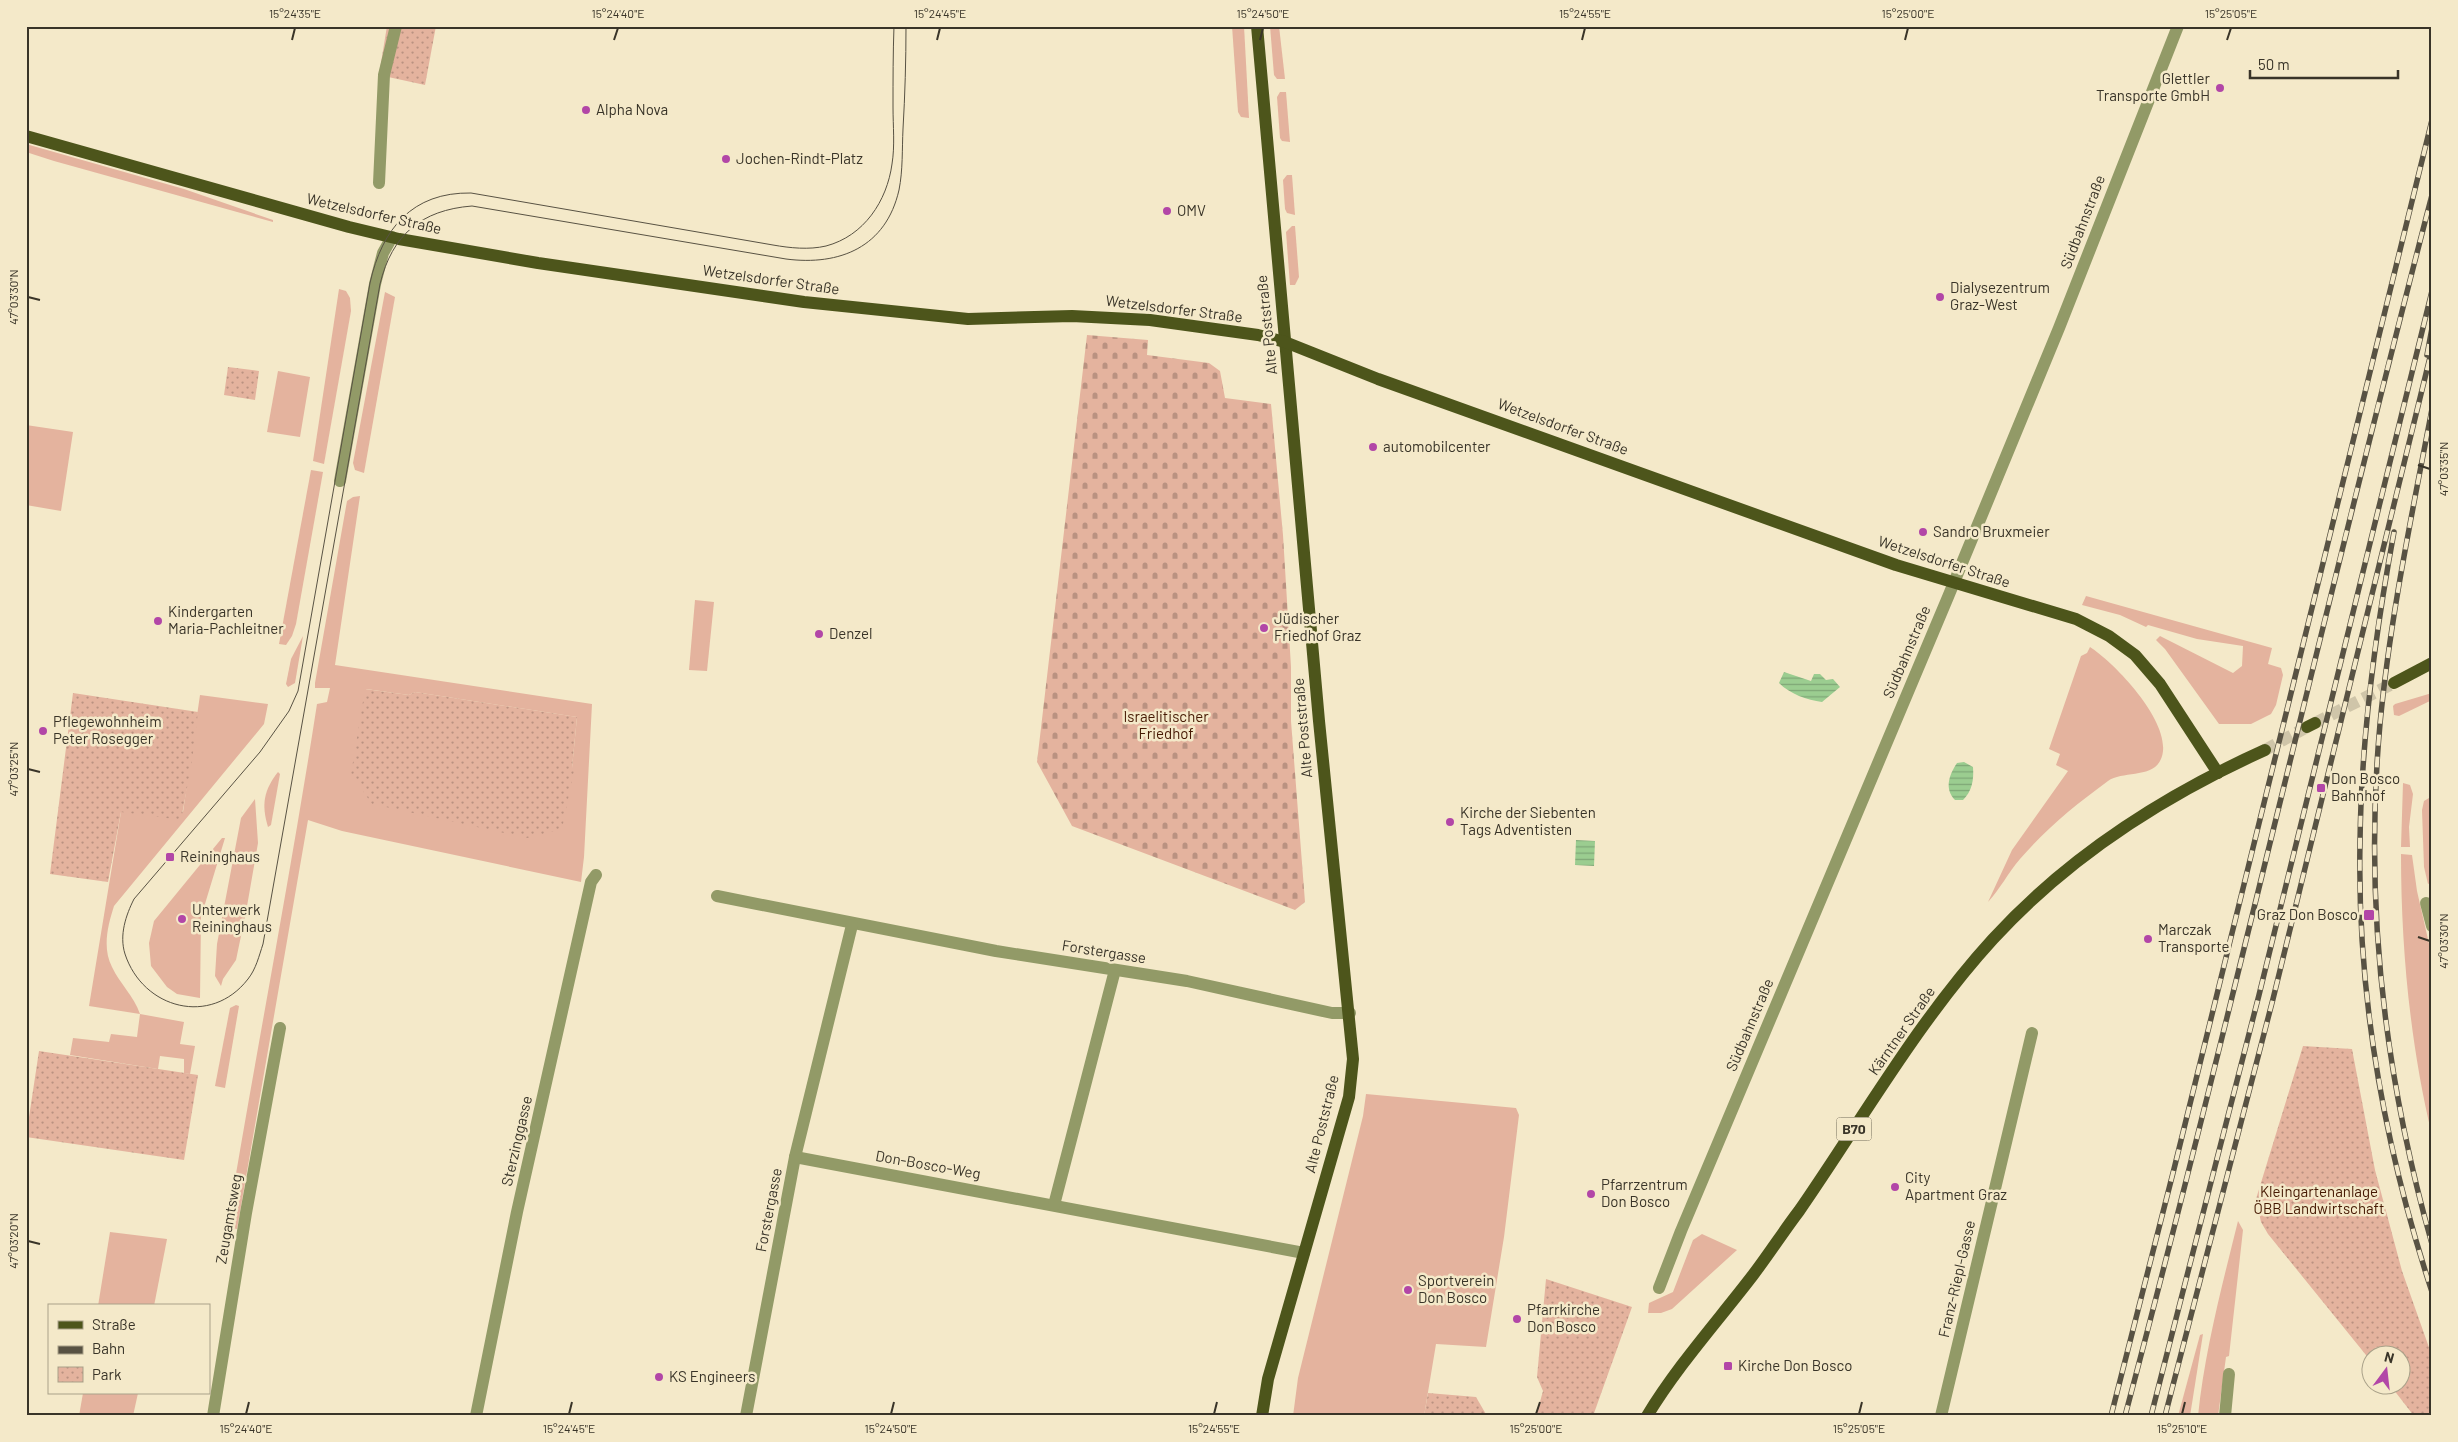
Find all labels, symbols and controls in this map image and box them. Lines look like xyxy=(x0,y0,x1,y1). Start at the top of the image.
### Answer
text: 15°24'35"E xyxy=(269,6,321,20)
text: 15°24'40"E xyxy=(591,6,645,20)
text: 15°24'45"E xyxy=(914,6,966,20)
text: 15°24'50"E xyxy=(1237,6,1289,20)
text: 15°24'55"E xyxy=(1559,6,1611,20)
text: 15°25'00"E xyxy=(1881,6,1935,20)
text: 15°25'05"E xyxy=(2205,6,2257,20)
scale bar xyxy=(2250,48,2398,80)
text: 50 m xyxy=(2258,55,2290,73)
place label: Glettler Transporte GmbH xyxy=(2096,69,2211,104)
marker: Glettler Transporte GmbH xyxy=(2214,82,2226,94)
place label: Alpha Nova xyxy=(596,100,668,118)
marker: Alpha Nova xyxy=(580,104,592,116)
place label: Jochen-Rindt-Platz xyxy=(736,149,863,167)
marker: Jochen-Rindt-Platz xyxy=(720,153,732,165)
street label: Südbahnstraße xyxy=(2056,172,2108,271)
street label: Wetzelsdorfer Straße xyxy=(305,189,443,237)
place label: OMV xyxy=(1177,201,1206,219)
marker: OMV xyxy=(1161,205,1173,217)
street label: Wetzelsdorfer Straße xyxy=(702,260,841,298)
text: 47°03'30"N xyxy=(6,269,20,325)
street label: Alte Poststraße xyxy=(1252,274,1280,376)
place label: Dialysezentrum Graz-West xyxy=(1950,278,2050,313)
street label: Wetzelsdorfer Straße xyxy=(1105,291,1244,325)
marker: Dialysezentrum Graz-West xyxy=(1934,291,1946,303)
street label: Wetzelsdorfer Straße xyxy=(1495,394,1631,458)
place label: automobilcenter xyxy=(1383,437,1491,455)
marker: automobilcenter xyxy=(1367,441,1379,453)
text: 47°03'35"N xyxy=(2436,442,2450,496)
place label: Sandro Bruxmeier xyxy=(1933,522,2050,540)
marker: Sandro Bruxmeier xyxy=(1917,526,1929,538)
street label: Wetzelsdorfer Straße xyxy=(1876,531,2013,591)
place label: Kindergarten Maria-Pachleitner xyxy=(168,602,284,637)
street label: Südbahnstraße xyxy=(1878,602,1934,701)
place label: Jüdischer Friedhof Graz xyxy=(1274,609,1362,644)
marker: Kindergarten Maria-Pachleitner xyxy=(152,615,164,627)
marker: Jüdischer Friedhof Graz xyxy=(1258,622,1270,634)
place label: Denzel xyxy=(829,624,872,642)
marker: Denzel xyxy=(813,628,825,640)
street label: Alte Poststraße xyxy=(1289,677,1315,779)
park label: Israelitischer Friedhof xyxy=(1123,707,1209,742)
place label: Pflegewohnheim Peter Rosegger xyxy=(53,712,162,747)
marker: Pflegewohnheim Peter Rosegger xyxy=(37,725,49,737)
text: 47°03'25"N xyxy=(6,742,20,796)
place label: Don Bosco Bahnhof xyxy=(2331,769,2400,804)
marker: Don Bosco Bahnhof xyxy=(2315,782,2327,794)
place label: Kirche der Siebenten Tags Adventisten xyxy=(1460,803,1596,838)
marker: Kirche der Siebenten Tags Adventisten xyxy=(1444,816,1456,828)
place label: Reininghaus xyxy=(180,847,260,865)
marker: Reininghaus xyxy=(164,851,176,863)
place label: Unterwerk Reininghaus xyxy=(192,900,272,935)
place label: Graz Don Bosco xyxy=(2257,905,2358,923)
marker: Graz Don Bosco xyxy=(2362,908,2376,922)
marker: Unterwerk Reininghaus xyxy=(176,913,188,925)
text: 47°03'30"N xyxy=(2436,913,2450,969)
place label: Marczak Transporte xyxy=(2158,920,2229,955)
marker: Marczak Transporte xyxy=(2142,933,2154,945)
street label: Forstergasse xyxy=(1061,935,1148,967)
street label: Südbahnstraße xyxy=(1721,975,1777,1074)
street label: Kärntner Straße xyxy=(1864,983,1938,1078)
street label: Alte Poststraße xyxy=(1300,1073,1342,1175)
street label: Sterzinggasse xyxy=(497,1094,535,1188)
road number: B70 xyxy=(1836,1118,1872,1140)
street label: Don-Bosco-Weg xyxy=(874,1146,982,1182)
street label: Forstergasse xyxy=(751,1166,785,1253)
place label: City Apartment Graz xyxy=(1905,1168,2007,1203)
street label: Zeugamtsweg xyxy=(211,1172,245,1265)
place label: Pfarrzentrum Don Bosco xyxy=(1601,1175,1688,1210)
marker: City Apartment Graz xyxy=(1889,1181,1901,1193)
park label: Kleingartenanlage ÖBB Landwirtschaft xyxy=(2254,1182,2384,1217)
marker: Pfarrzentrum Don Bosco xyxy=(1585,1188,1597,1200)
text: 47°03'20"N xyxy=(6,1213,20,1269)
street label: Franz-Riepl-Gasse xyxy=(1934,1218,1978,1339)
place label: Sportverein Don Bosco xyxy=(1418,1271,1494,1306)
marker: Sportverein Don Bosco xyxy=(1402,1284,1414,1296)
place label: Pfarrkirche Don Bosco xyxy=(1527,1300,1600,1335)
legend xyxy=(48,1304,210,1394)
marker: Pfarrkirche Don Bosco xyxy=(1511,1313,1523,1325)
text: Straße xyxy=(92,1315,136,1333)
text: Bahn xyxy=(92,1339,125,1357)
north arrow xyxy=(2360,1344,2410,1394)
text: N xyxy=(2383,1348,2396,1366)
place label: Kirche Don Bosco xyxy=(1738,1356,1852,1374)
marker: Kirche Don Bosco xyxy=(1722,1360,1734,1372)
text: Park xyxy=(92,1365,122,1383)
place label: KS Engineers xyxy=(669,1367,755,1385)
marker: KS Engineers xyxy=(653,1371,665,1383)
text: 15°24'40"E xyxy=(219,1421,273,1435)
text: 15°24'45"E xyxy=(543,1421,595,1435)
text: 15°24'50"E xyxy=(865,1421,917,1435)
text: 15°24'55"E xyxy=(1188,1421,1240,1435)
text: 15°25'00"E xyxy=(1509,1421,1563,1435)
text: 15°25'05"E xyxy=(1833,1421,1885,1435)
text: 15°25'10"E xyxy=(2157,1421,2207,1435)

